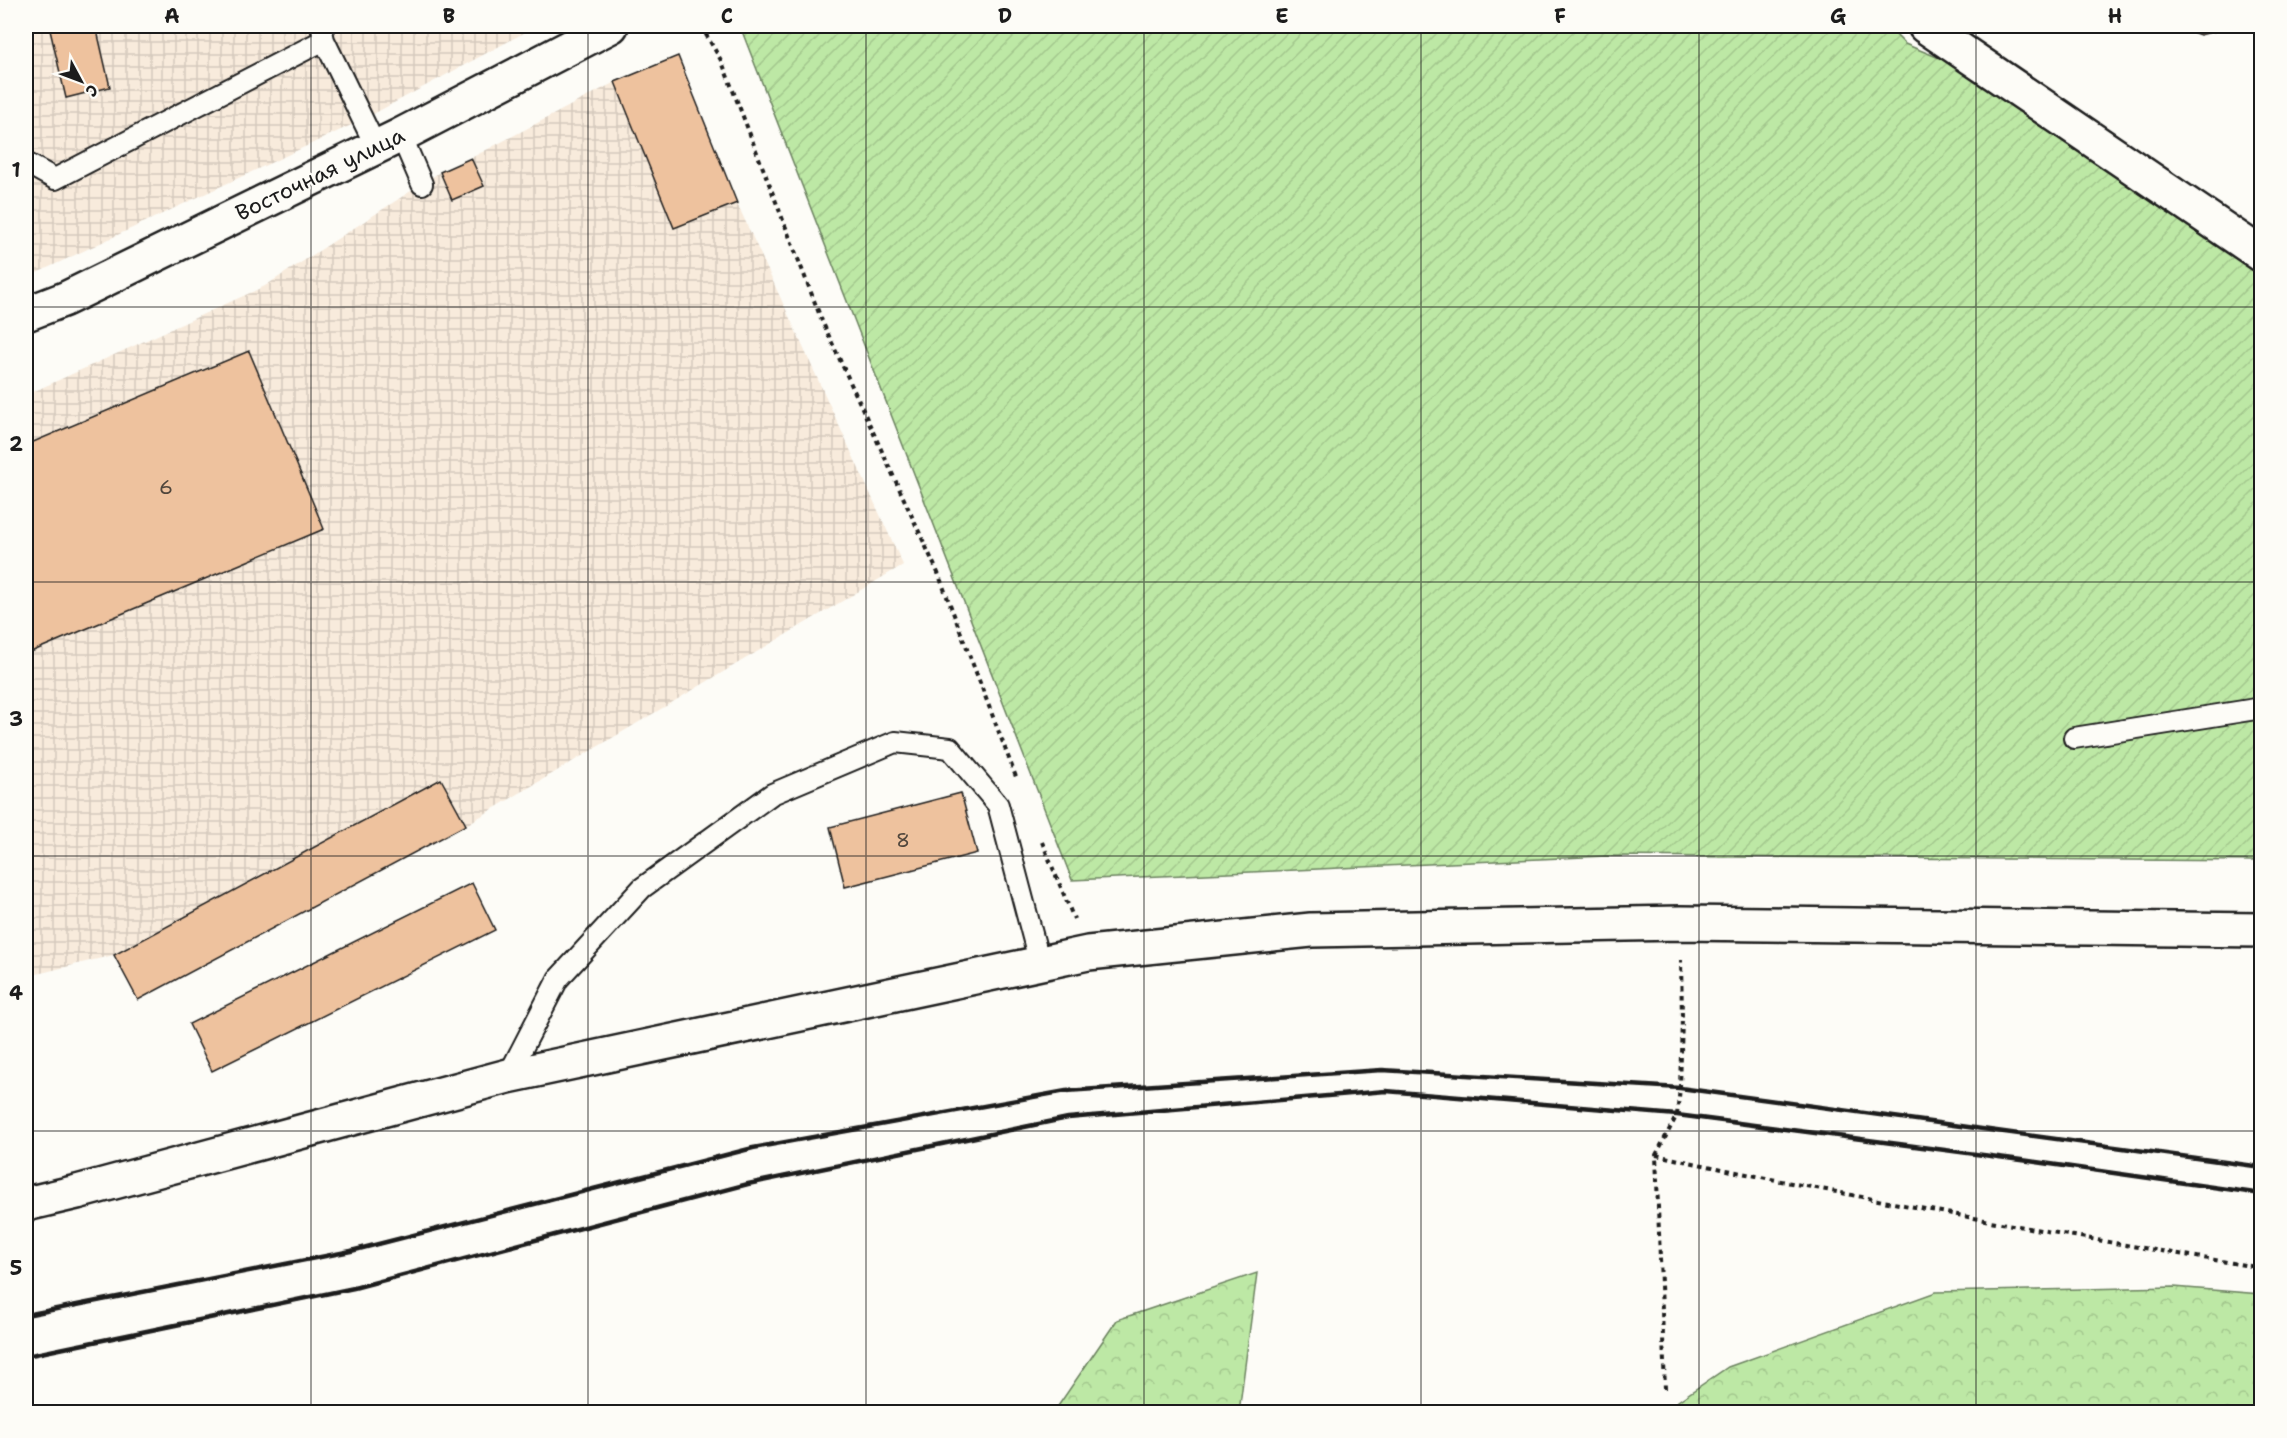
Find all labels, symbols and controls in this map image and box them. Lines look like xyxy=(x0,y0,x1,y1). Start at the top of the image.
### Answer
text: A xyxy=(164,3,180,29)
text: B xyxy=(443,3,455,29)
text: C xyxy=(721,3,733,29)
text: D xyxy=(998,3,1012,29)
text: E xyxy=(1275,3,1289,29)
text: F xyxy=(1554,3,1566,29)
text: G xyxy=(1830,3,1846,29)
text: H xyxy=(2108,3,2122,29)
north arrow xyxy=(51,51,111,111)
text: С xyxy=(81,80,103,101)
street label: Восточная улица xyxy=(231,120,410,228)
text: 1 xyxy=(11,157,21,183)
text: 2 xyxy=(9,431,23,457)
house number: 6 xyxy=(159,474,173,500)
text: 3 xyxy=(9,706,23,732)
house number: 8 xyxy=(896,827,910,853)
text: 4 xyxy=(9,980,23,1006)
text: 5 xyxy=(10,1255,22,1281)

